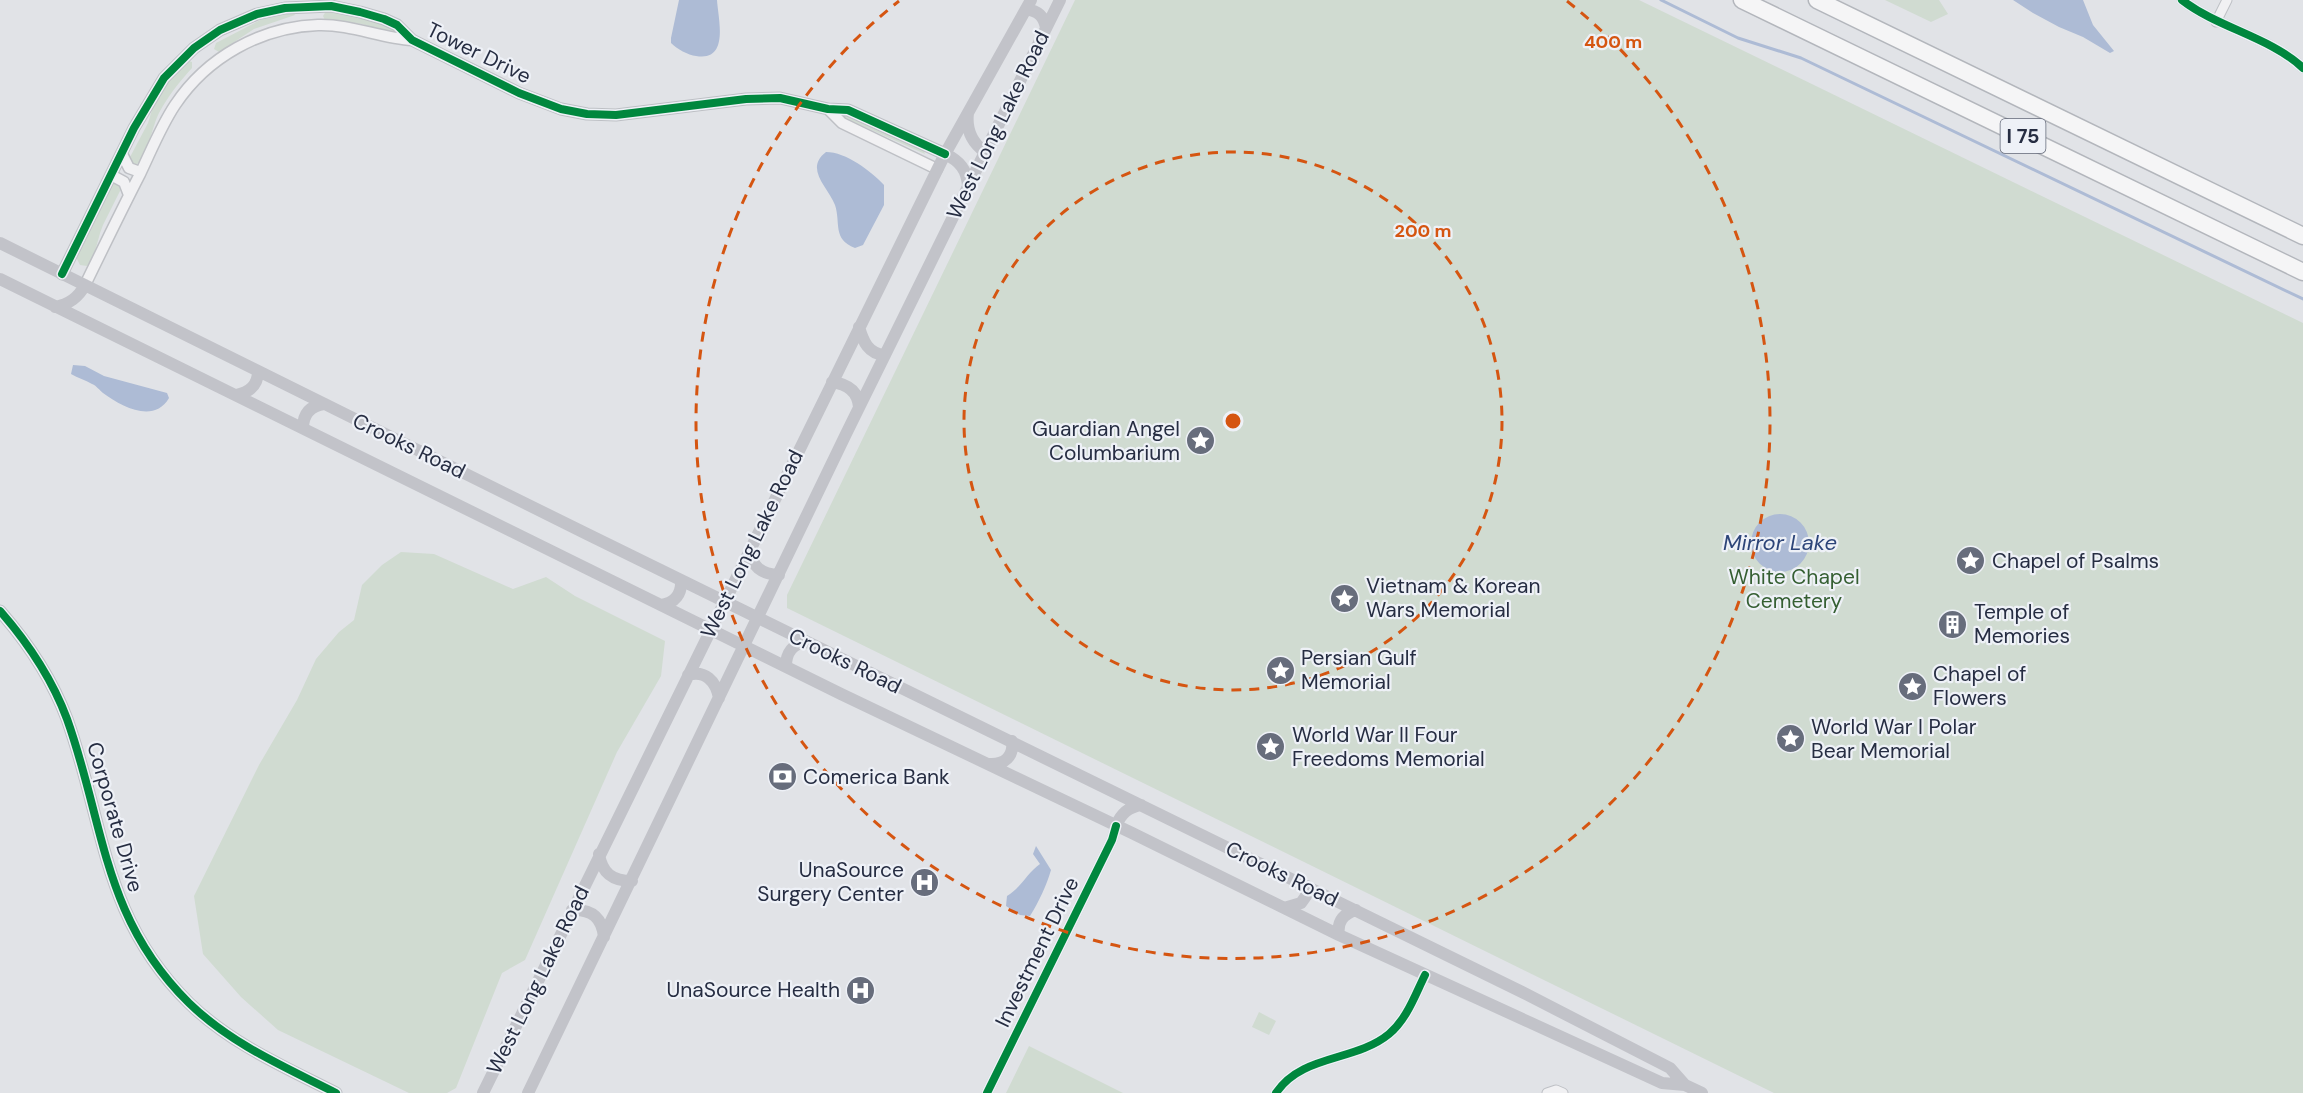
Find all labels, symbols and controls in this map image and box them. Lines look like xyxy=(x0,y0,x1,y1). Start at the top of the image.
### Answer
street label: Tower Drive xyxy=(422,16,536,90)
street label: West Long Lake Road xyxy=(940,26,1056,224)
text: 400 m xyxy=(1584,30,1642,54)
road number: I 75 xyxy=(2000,119,2046,153)
text: 200 m xyxy=(1395,219,1451,243)
street label: Crooks Road xyxy=(348,407,470,485)
centre of rings xyxy=(1223,411,1243,431)
place label: Guardian Angel Columbarium xyxy=(1032,415,1180,467)
place icon: Guardian Angel Columbarium xyxy=(1185,425,1217,457)
street label: West Long Lake Road xyxy=(694,445,810,643)
water label: Mirror Lake xyxy=(1723,528,1837,557)
place icon: Chapel of Psalms xyxy=(1955,545,1987,577)
place label: Chapel of Psalms xyxy=(1992,547,2159,575)
park label: White Chapel Cemetery xyxy=(1728,563,1860,615)
place label: Vietnam & Korean Wars Memorial xyxy=(1366,572,1540,624)
place icon: Vietnam & Korean Wars Memorial xyxy=(1329,582,1361,614)
place label: Temple of Memories xyxy=(1974,598,2070,650)
building icon: Temple of Memories xyxy=(1937,608,1969,640)
street label: Crooks Road xyxy=(784,622,906,700)
place label: Persian Gulf Memorial xyxy=(1301,644,1417,696)
place icon: Persian Gulf Memorial xyxy=(1264,654,1296,686)
place label: Chapel of Flowers xyxy=(1933,660,2027,712)
place icon: Chapel of Flowers xyxy=(1896,670,1928,702)
place label: World War I Polar Bear Memorial xyxy=(1811,713,1977,765)
place label: World War II Four Freedoms Memorial xyxy=(1292,721,1485,773)
place icon: World War I Polar Bear Memorial xyxy=(1774,723,1806,755)
place icon: World War II Four Freedoms Memorial xyxy=(1255,731,1287,763)
street label: Corporate Drive xyxy=(80,739,150,895)
bank icon: Comerica Bank xyxy=(766,761,798,793)
place label: Comerica Bank xyxy=(803,763,950,791)
street label: Crooks Road xyxy=(1221,835,1343,913)
place label: UnaSource Surgery Center xyxy=(757,856,904,908)
hospital icon: UnaSource Surgery Center xyxy=(909,866,941,898)
street label: Investment Drive xyxy=(989,872,1086,1032)
street label: West Long Lake Road xyxy=(480,881,596,1079)
hospital icon: UnaSource Health xyxy=(845,974,877,1006)
place label: UnaSource Health xyxy=(667,976,840,1004)

